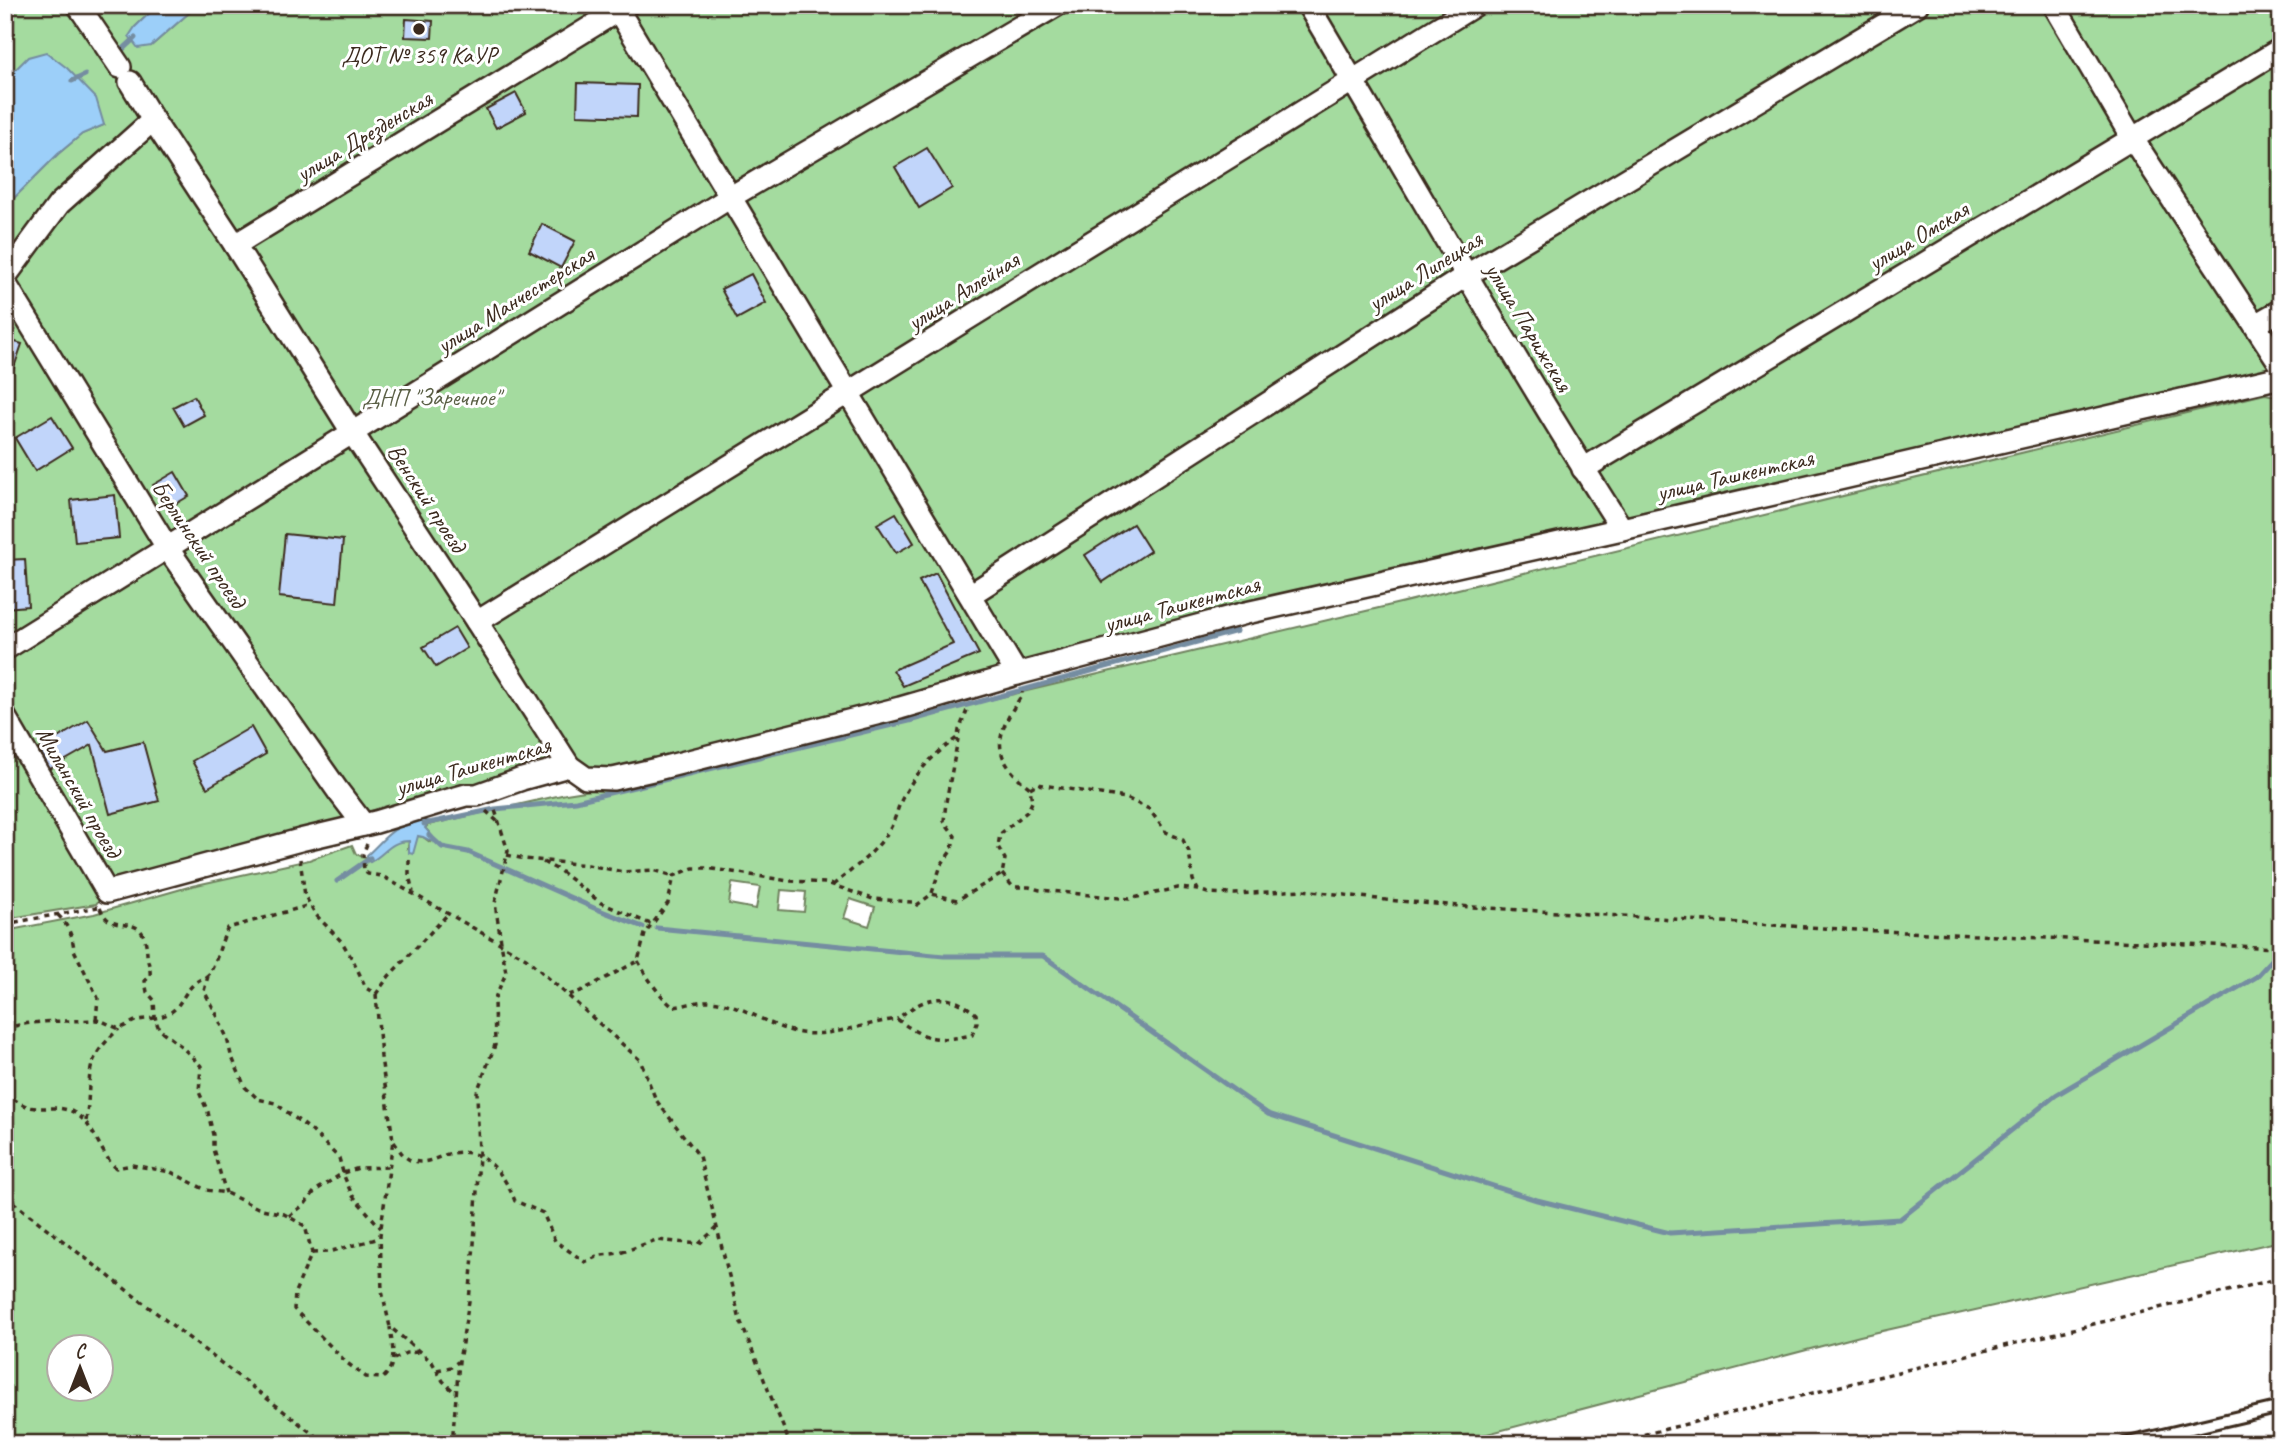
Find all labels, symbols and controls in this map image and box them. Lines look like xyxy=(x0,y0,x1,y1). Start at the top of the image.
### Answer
marker: ДОТ № 359 КаУР xyxy=(411,21,427,37)
place label: ДОТ № 359 КаУР xyxy=(342,40,499,70)
street label: улица Дрезденская xyxy=(289,83,439,190)
street label: улица Омская xyxy=(1861,194,1975,279)
street label: улица Липецкая xyxy=(1361,223,1489,319)
street label: улица Манчестерская xyxy=(429,239,600,361)
street label: улица Аллейная xyxy=(900,244,1026,338)
street label: улица Парижская xyxy=(1478,255,1580,398)
park label: ДНП "Заречное" xyxy=(362,382,505,412)
street label: Венский проезд xyxy=(381,438,475,560)
street label: улица Ташкентская xyxy=(1652,442,1817,508)
street label: Берлинский проезд xyxy=(145,474,254,616)
street label: улица Ташкентская xyxy=(1099,568,1264,640)
street label: Миланский проезд xyxy=(29,721,130,865)
street label: улица Ташкентская xyxy=(390,729,555,803)
north arrow xyxy=(46,1334,116,1404)
text: С xyxy=(75,1340,87,1364)

